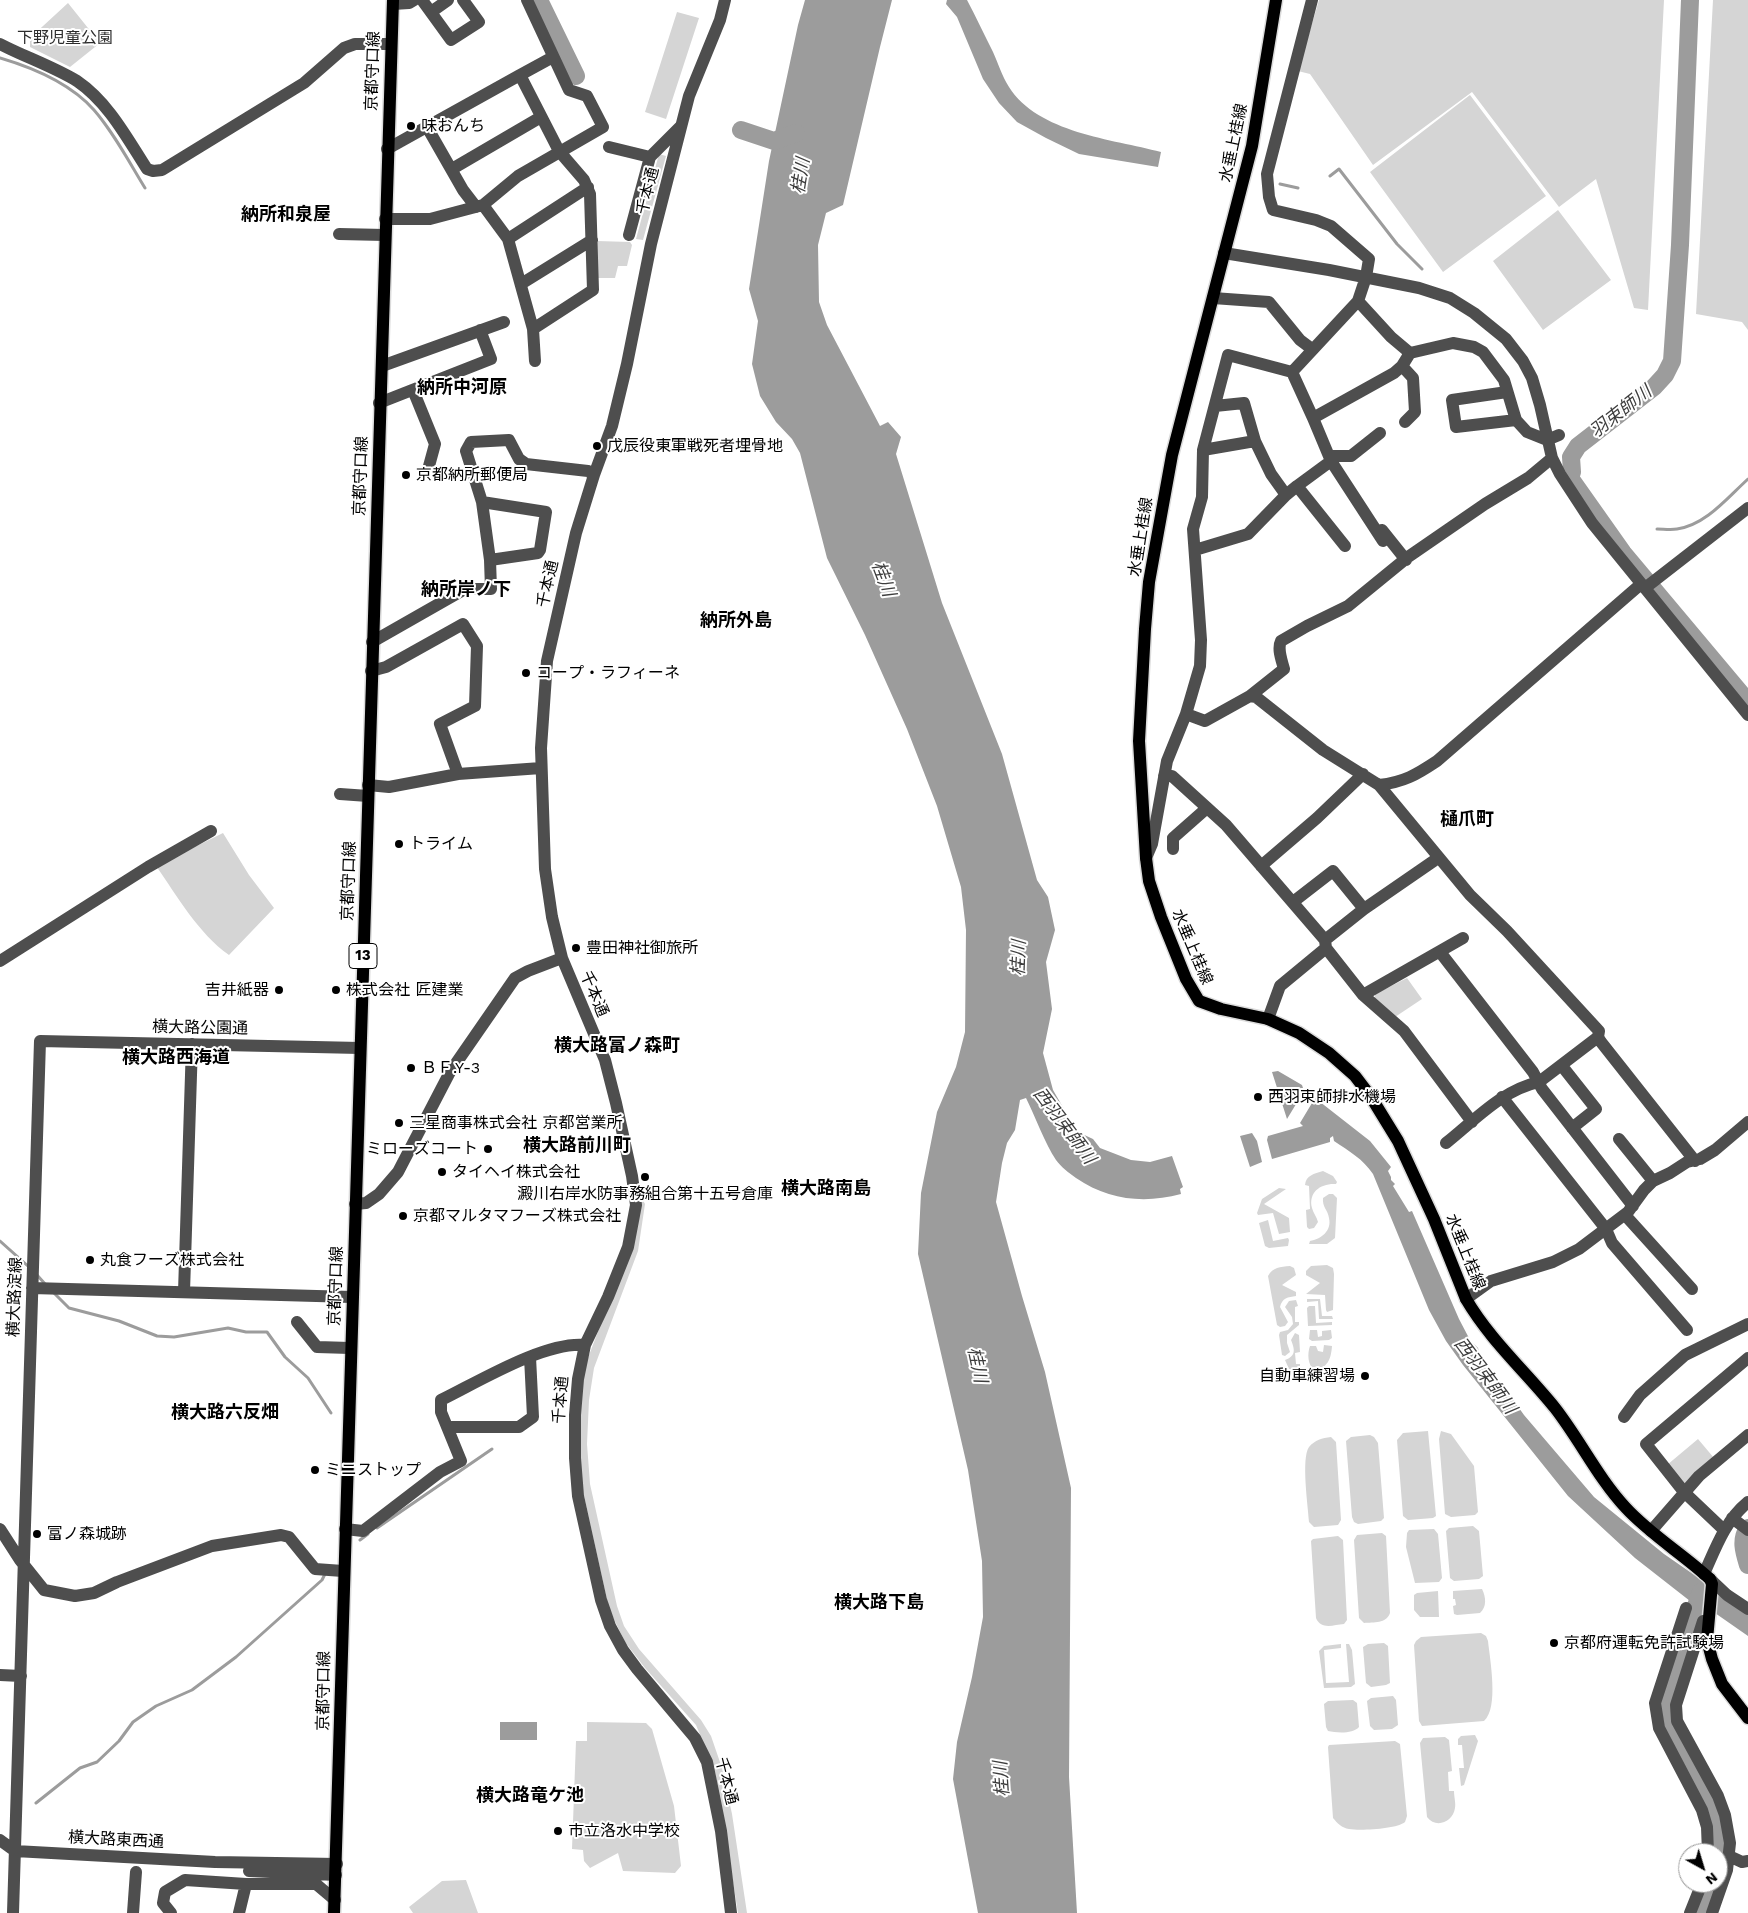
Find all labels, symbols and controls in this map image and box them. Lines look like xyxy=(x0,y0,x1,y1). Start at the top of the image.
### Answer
park label: 下野児童公園 xyxy=(17,28,113,48)
street label: 京都守口線 xyxy=(362,31,384,111)
street label: 水垂上桂線 xyxy=(1216,102,1252,184)
place label: 味おんち xyxy=(421,116,485,136)
marker: 味おんち xyxy=(405,120,417,132)
water label: 桂川 xyxy=(788,157,814,195)
street label: 千本通 xyxy=(633,165,663,217)
district label: 納所和泉屋 xyxy=(241,204,331,226)
district label: 納所中河原 xyxy=(417,377,507,399)
water label: 羽束師川 xyxy=(1586,381,1656,443)
street label: 京都守口線 xyxy=(350,436,372,516)
place label: 戊辰役東軍戦死者埋骨地 xyxy=(607,436,783,456)
marker: 戊辰役東軍戦死者埋骨地 xyxy=(591,440,603,452)
place label: 京都納所郵便局 xyxy=(416,465,528,485)
marker: 京都納所郵便局 xyxy=(400,469,412,481)
street label: 水垂上桂線 xyxy=(1125,496,1157,578)
street label: 千本通 xyxy=(533,558,563,610)
water label: 桂川 xyxy=(866,558,900,600)
district label: 納所岸ノ下 xyxy=(421,579,511,601)
district label: 納所外島 xyxy=(700,610,772,632)
place label: コープ・ラフィーネ xyxy=(536,663,680,683)
marker: コープ・ラフィーネ xyxy=(520,667,532,679)
district label: 樋爪町 xyxy=(1440,809,1494,831)
place label: トライム xyxy=(409,834,473,854)
marker: トライム xyxy=(393,838,405,850)
street label: 京都守口線 xyxy=(338,841,360,921)
street label: 水垂上桂線 xyxy=(1168,906,1216,988)
place label: 豊田神社御旅所 xyxy=(586,938,698,958)
water label: 桂川 xyxy=(1008,940,1030,976)
marker: 豊田神社御旅所 xyxy=(570,942,582,954)
road number: 13 xyxy=(349,944,377,968)
street label: 千本通 xyxy=(576,968,612,1020)
place label: 吉井紙器 xyxy=(205,980,269,1000)
place label: 株式会社 匠建業 xyxy=(346,980,463,1000)
marker: 吉井紙器 xyxy=(273,984,285,996)
marker: 株式会社 匠建業 xyxy=(330,984,342,996)
street label: 横大路公園通 xyxy=(152,1018,248,1038)
district label: 横大路富ノ森町 xyxy=(554,1035,680,1057)
district label: 横大路西海道 xyxy=(122,1047,230,1069)
place label: ＢＦ.Y-3 xyxy=(421,1058,480,1078)
marker: ＢＦ.Y-3 xyxy=(405,1062,417,1074)
water label: 西羽束師川 xyxy=(1028,1084,1100,1168)
place label: 西羽束師排水機場 xyxy=(1268,1087,1396,1107)
marker: 西羽束師排水機場 xyxy=(1252,1091,1264,1103)
place label: 三星商事株式会社 京都営業所 xyxy=(409,1113,622,1133)
marker: 三星商事株式会社 京都営業所 xyxy=(393,1117,405,1129)
district label: 横大路前川町 xyxy=(523,1135,631,1157)
place label: ミローズコート xyxy=(366,1139,478,1159)
marker: ミローズコート xyxy=(482,1143,494,1155)
place label: タイヘイ株式会社 xyxy=(452,1162,580,1182)
marker: タイヘイ株式会社 xyxy=(436,1166,448,1178)
marker: 澱川右岸水防事務組合第十五号倉庫 xyxy=(639,1171,651,1183)
district label: 横大路南島 xyxy=(781,1178,871,1200)
place label: 澱川右岸水防事務組合第十五号倉庫 xyxy=(517,1184,773,1204)
place label: 京都マルタマフーズ株式会社 xyxy=(413,1206,621,1226)
marker: 京都マルタマフーズ株式会社 xyxy=(397,1210,409,1222)
street label: 水垂上桂線 xyxy=(1441,1211,1489,1293)
street label: 京都守口線 xyxy=(325,1246,347,1326)
place label: 丸食フーズ株式会社 xyxy=(100,1250,244,1270)
marker: 丸食フーズ株式会社 xyxy=(84,1254,96,1266)
street label: 横大路淀線 xyxy=(4,1257,26,1337)
water label: 西羽束師川 xyxy=(1449,1334,1521,1418)
water label: 桂川 xyxy=(963,1345,991,1385)
place label: 自動車練習場 xyxy=(1259,1366,1355,1386)
marker: 自動車練習場 xyxy=(1359,1370,1371,1382)
street label: 千本通 xyxy=(549,1375,573,1425)
district label: 横大路六反畑 xyxy=(171,1402,279,1424)
place label: ミニストップ xyxy=(325,1460,421,1480)
marker: ミニストップ xyxy=(309,1464,321,1476)
place label: 富ノ森城跡 xyxy=(47,1524,127,1544)
marker: 富ノ森城跡 xyxy=(31,1528,43,1540)
district label: 横大路下島 xyxy=(834,1592,924,1614)
place label: 京都府運転免許試験場 xyxy=(1564,1633,1724,1653)
marker: 京都府運転免許試験場 xyxy=(1548,1637,1560,1649)
street label: 京都守口線 xyxy=(314,1651,334,1731)
street label: 千本通 xyxy=(711,1755,741,1807)
water label: 桂川 xyxy=(990,1760,1014,1798)
district label: 横大路竜ケ池 xyxy=(476,1785,584,1807)
place label: 市立洛水中学校 xyxy=(568,1821,680,1841)
marker: 市立洛水中学校 xyxy=(552,1825,564,1837)
street label: 横大路東西通 xyxy=(68,1828,164,1852)
north arrow xyxy=(1678,1843,1728,1893)
text: N xyxy=(1703,1869,1721,1888)

